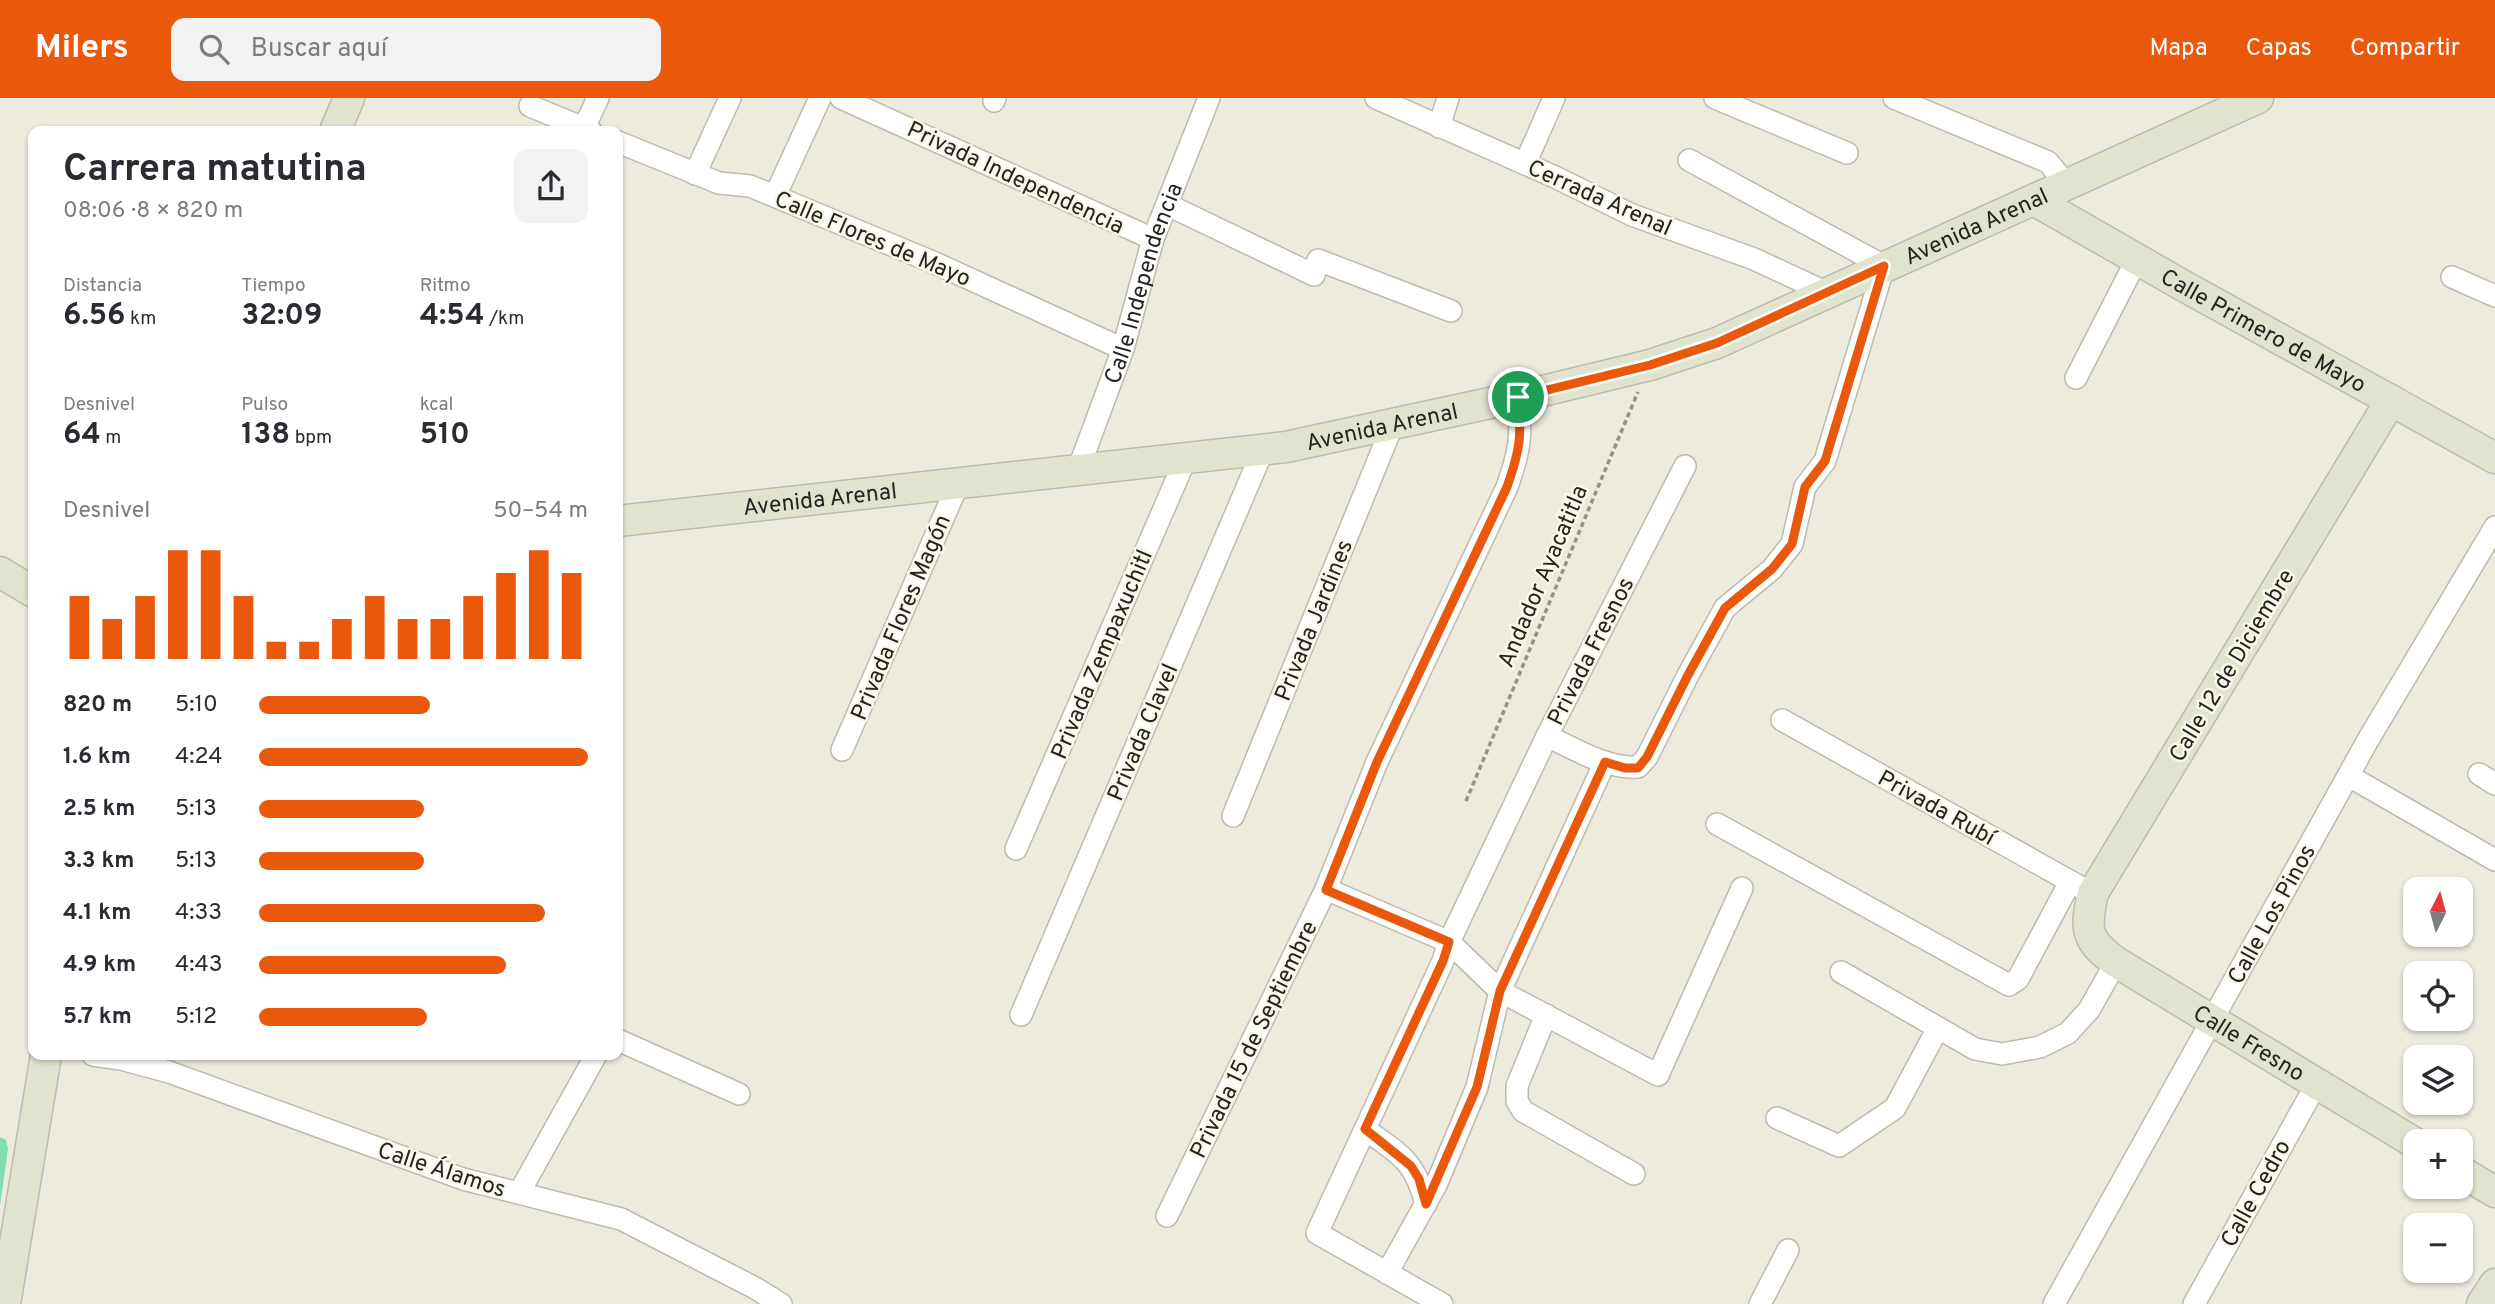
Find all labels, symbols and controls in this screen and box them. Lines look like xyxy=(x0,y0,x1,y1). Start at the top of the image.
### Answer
search box xyxy=(171,18,661,81)
text: Milers xyxy=(35,28,129,70)
icon: search xyxy=(195,30,233,68)
text: Buscar aquí xyxy=(251,33,387,66)
text: Mapa xyxy=(2150,34,2208,64)
text: Capas xyxy=(2246,34,2312,64)
text: Compartir xyxy=(2350,34,2460,64)
street label: Privada Independencia xyxy=(902,116,1128,242)
text: Carrera matutina xyxy=(63,146,367,195)
button: share xyxy=(514,149,588,223)
street label: Cerrada Arenal xyxy=(1522,155,1676,244)
street label: Calle Independencia xyxy=(1099,179,1191,389)
street label: Avenida Arenal xyxy=(1900,183,2054,273)
street label: Calle Flores de Mayo xyxy=(769,186,975,295)
text: 08:06 · 8 × 820 m xyxy=(63,197,243,226)
street label: Calle Primero de Mayo xyxy=(2154,264,2370,401)
text: Distancia xyxy=(63,274,142,298)
text: Tiempo xyxy=(241,274,306,298)
text: Ritmo xyxy=(420,274,471,298)
text: 6.56 xyxy=(63,298,126,335)
text: 32:09 xyxy=(241,298,323,335)
text: 4:54 xyxy=(420,298,484,335)
text: km xyxy=(126,307,156,331)
text: /km xyxy=(484,307,524,331)
pin xyxy=(1488,367,1548,427)
icon: arrive xyxy=(1499,378,1537,416)
text: Desnivel xyxy=(63,393,135,417)
text: Pulso xyxy=(241,393,288,417)
text: kcal xyxy=(420,393,453,417)
street label: Avenida Arenal xyxy=(1303,398,1461,459)
text: 64 xyxy=(63,417,101,454)
text: 138 xyxy=(241,417,290,454)
text: 510 xyxy=(420,417,470,454)
text: m xyxy=(101,426,121,450)
text: bpm xyxy=(290,426,332,450)
street label: Avenida Arenal xyxy=(741,478,899,524)
street label: Andador Ayacatitla xyxy=(1493,481,1596,673)
text: Desnivel xyxy=(63,497,150,526)
text: 50–54 m xyxy=(493,497,588,526)
street label: Privada Flores Magón xyxy=(846,511,959,725)
street label: Privada Jardines xyxy=(1270,536,1361,706)
street label: Privada Zempaxuchitl xyxy=(1046,546,1161,764)
street label: Calle 12 de Diciembre xyxy=(2164,564,2302,768)
street label: Privada Fresnos xyxy=(1542,573,1642,731)
street label: Privada Clavel xyxy=(1102,660,1186,806)
text: 820 m xyxy=(63,691,132,720)
text: 5:10 xyxy=(175,691,218,720)
text: 1.6 km xyxy=(63,743,131,772)
text: 4:24 xyxy=(175,743,223,772)
street label: Privada Rubí xyxy=(1872,765,2002,854)
text: 2.5 km xyxy=(63,795,136,824)
text: 5:13 xyxy=(175,795,217,824)
street label: Calle Los Pinos xyxy=(2223,840,2324,990)
text: 3.3 km xyxy=(63,847,134,876)
text: 5:13 xyxy=(175,847,217,876)
north arrow xyxy=(2403,877,2473,947)
map controls xyxy=(2403,877,2473,1283)
text: 4.1 km xyxy=(63,899,131,928)
text: 4:33 xyxy=(175,899,222,928)
street label: Privada 15 de Septiembre xyxy=(1185,917,1325,1164)
text: 4.9 km xyxy=(63,951,136,980)
text: 4:43 xyxy=(175,951,223,980)
button: locate xyxy=(2403,961,2473,1031)
street label: Calle Fresno xyxy=(2187,1000,2309,1090)
text: 5.7 km xyxy=(63,1003,132,1032)
text: 5:12 xyxy=(175,1003,217,1032)
button: layers xyxy=(2403,1045,2473,1115)
button: + xyxy=(2403,1129,2473,1199)
street label: Calle Cedro xyxy=(2216,1135,2299,1253)
street label: Calle Álamos xyxy=(373,1136,509,1206)
button: − xyxy=(2403,1213,2473,1283)

